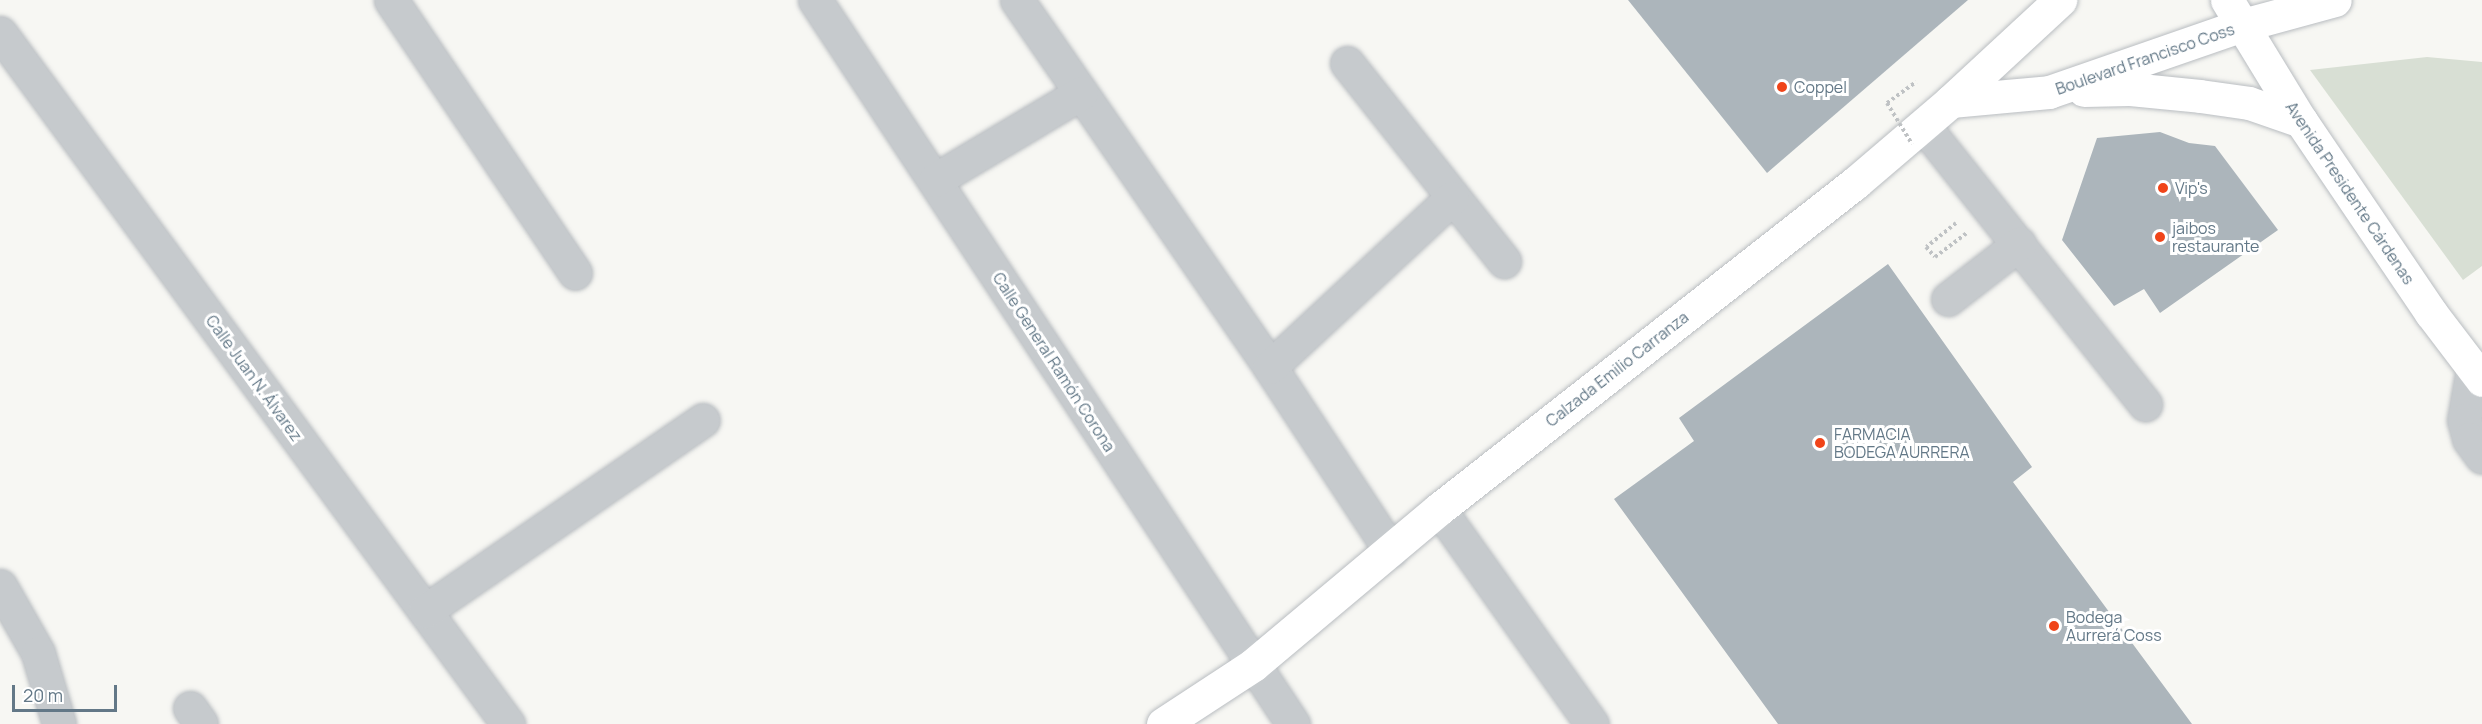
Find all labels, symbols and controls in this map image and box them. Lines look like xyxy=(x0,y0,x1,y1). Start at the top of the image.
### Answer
street label: Boulevard Francisco Coss xyxy=(2053,19,2237,99)
place label: Coppel xyxy=(1794,77,1847,97)
marker: Coppel xyxy=(1775,80,1789,94)
street label: Avenida Presidente Cárdenas xyxy=(2282,98,2418,288)
place label: Vip's xyxy=(2175,178,2208,198)
marker: Vip's xyxy=(2156,181,2170,195)
place label: jaibos restaurante xyxy=(2172,218,2259,256)
marker: jaibos restaurante xyxy=(2153,230,2167,244)
street label: Calle General Ramón Corona xyxy=(989,269,1119,455)
street label: Calzada Emilio Carranza xyxy=(1542,307,1692,431)
street label: Calle Juan N. Álvarez xyxy=(202,311,306,445)
place label: FARMACIA BODEGA AURRERA xyxy=(1834,424,1970,462)
marker: FARMACIA BODEGA AURRERA xyxy=(1811,434,1829,452)
place label: Bodega Aurrerá Coss xyxy=(2066,607,2162,645)
marker: Bodega Aurrerá Coss xyxy=(2047,619,2061,633)
scale bar xyxy=(15,673,120,711)
text: 20 m xyxy=(23,683,63,707)

